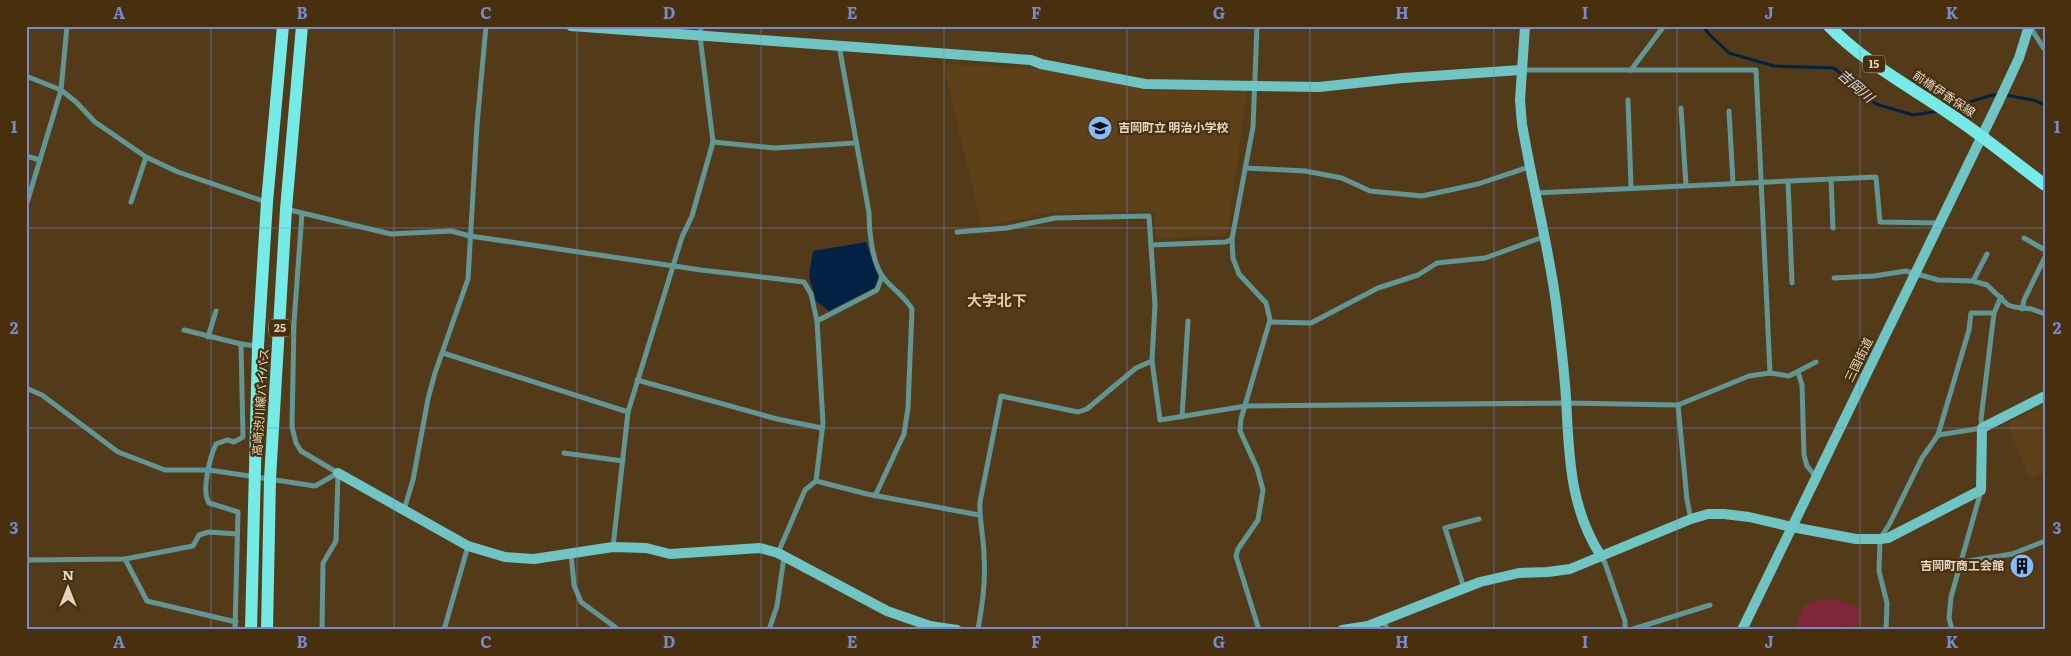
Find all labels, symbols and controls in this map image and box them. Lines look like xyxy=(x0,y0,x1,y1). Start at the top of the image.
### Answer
text: A xyxy=(113,0,125,24)
text: B xyxy=(296,0,308,24)
text: C xyxy=(480,0,492,24)
text: D xyxy=(663,0,675,24)
text: E xyxy=(847,0,858,24)
text: F xyxy=(1031,0,1041,24)
text: G xyxy=(1213,0,1225,24)
text: H xyxy=(1395,0,1409,24)
text: I xyxy=(1582,0,1588,24)
text: J xyxy=(1764,0,1774,24)
text: K xyxy=(1946,0,1959,24)
road number: 15 xyxy=(1863,56,1885,72)
water label: 吉岡川 xyxy=(1834,64,1881,108)
street label: 前橋伊香保線 xyxy=(1910,66,1979,121)
text: 1 xyxy=(11,114,18,138)
text: 1 xyxy=(2054,114,2061,138)
school or university icon: 吉岡町立 明治小学校 xyxy=(1087,115,1113,141)
place label: 吉岡町立 明治小学校 xyxy=(1118,118,1228,136)
district label: 大字北下 xyxy=(967,288,1027,311)
text: 2 xyxy=(10,315,19,339)
text: 2 xyxy=(2053,315,2062,339)
road number: 25 xyxy=(269,319,291,336)
street label: 三国街道 xyxy=(1839,334,1877,385)
street label: 高崎渋川線バイパス xyxy=(247,348,273,456)
text: 3 xyxy=(10,515,19,539)
text: 3 xyxy=(2053,515,2062,539)
building icon: 吉岡町商工会館 xyxy=(2009,553,2035,579)
place label: 吉岡町商工会館 xyxy=(1920,556,2004,574)
north arrow xyxy=(42,564,92,614)
text: N xyxy=(62,564,74,584)
text: A xyxy=(113,629,125,653)
text: B xyxy=(296,629,308,653)
text: C xyxy=(480,629,492,653)
text: D xyxy=(663,629,675,653)
text: E xyxy=(847,629,858,653)
text: F xyxy=(1031,629,1041,653)
text: G xyxy=(1213,629,1225,653)
text: H xyxy=(1395,629,1409,653)
text: I xyxy=(1582,629,1588,653)
text: J xyxy=(1764,629,1774,653)
text: K xyxy=(1946,629,1959,653)

